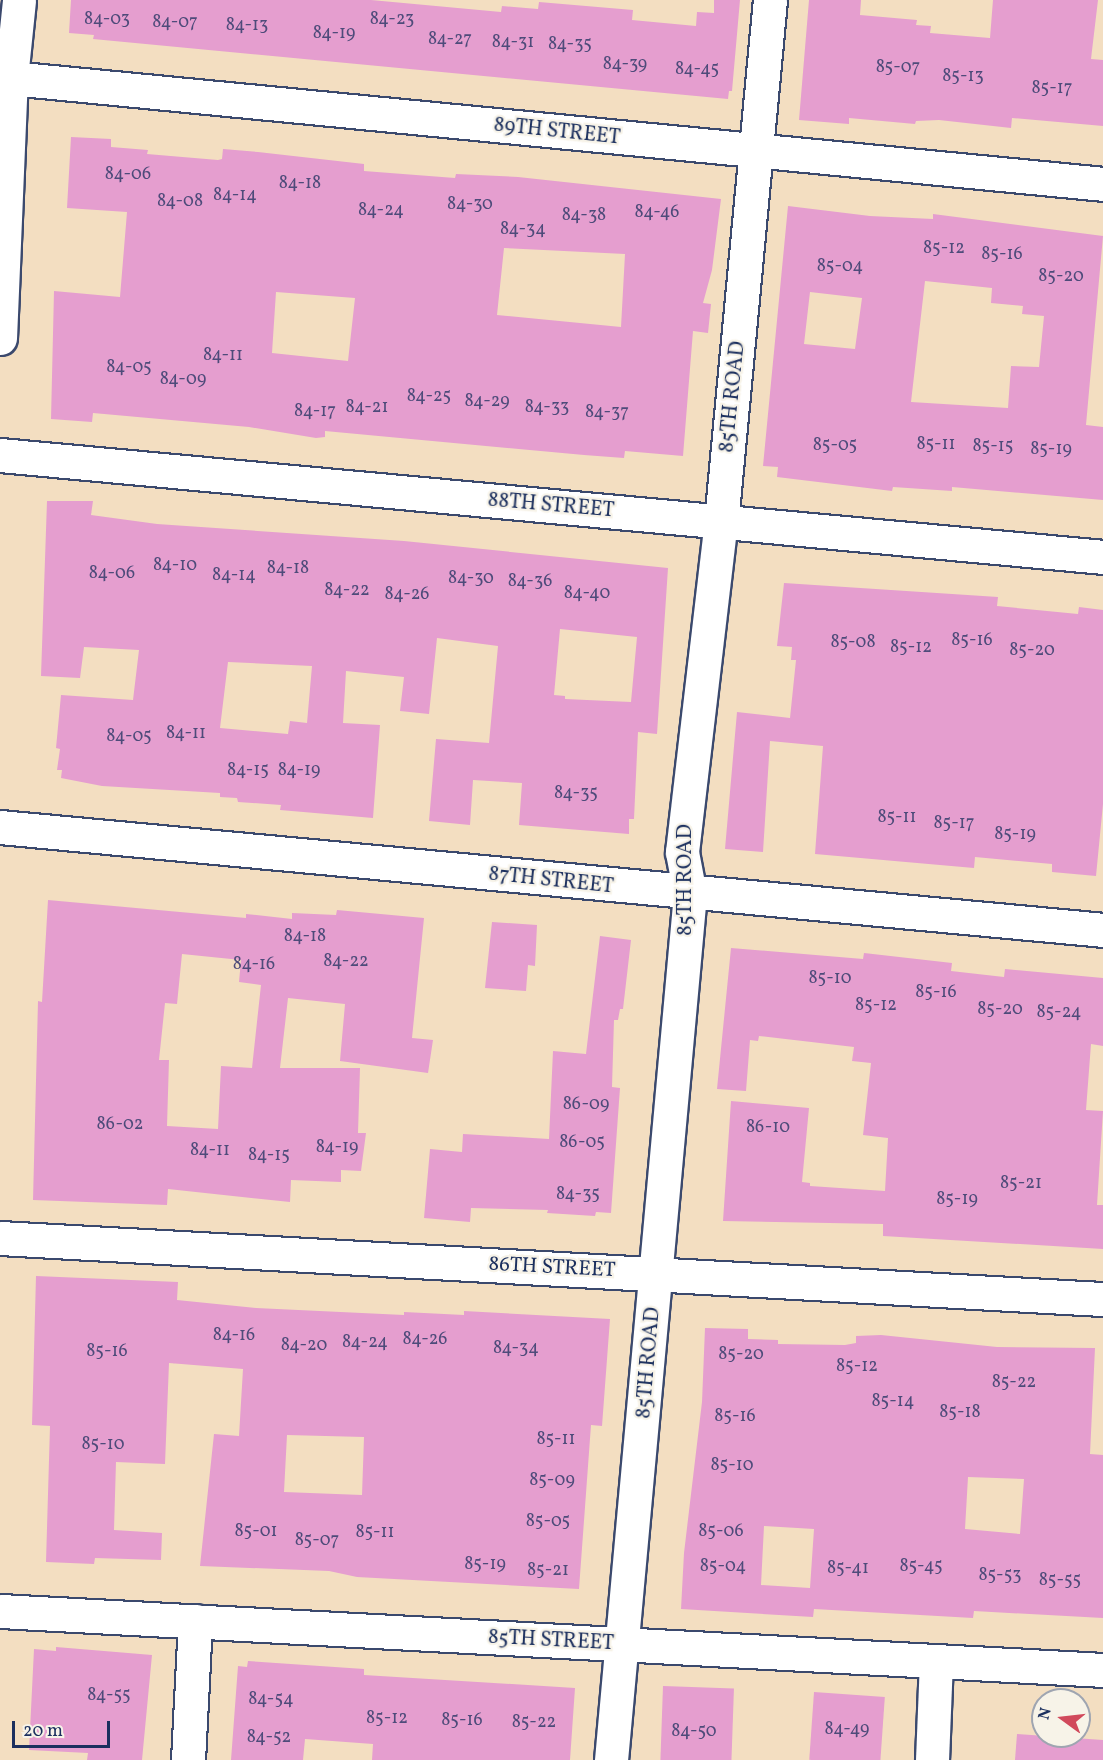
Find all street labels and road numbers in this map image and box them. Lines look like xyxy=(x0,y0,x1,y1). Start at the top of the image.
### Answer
street label: 89TH STREET xyxy=(492,113,622,151)
street label: 85TH ROAD xyxy=(715,340,751,454)
street label: 88TH STREET xyxy=(487,488,615,524)
street label: 85TH ROAD xyxy=(673,824,699,936)
street label: 87TH STREET xyxy=(487,862,615,900)
street label: 86TH STREET xyxy=(488,1252,616,1284)
street label: 85TH ROAD xyxy=(632,1306,666,1420)
street label: 85TH STREET xyxy=(487,1625,615,1657)

